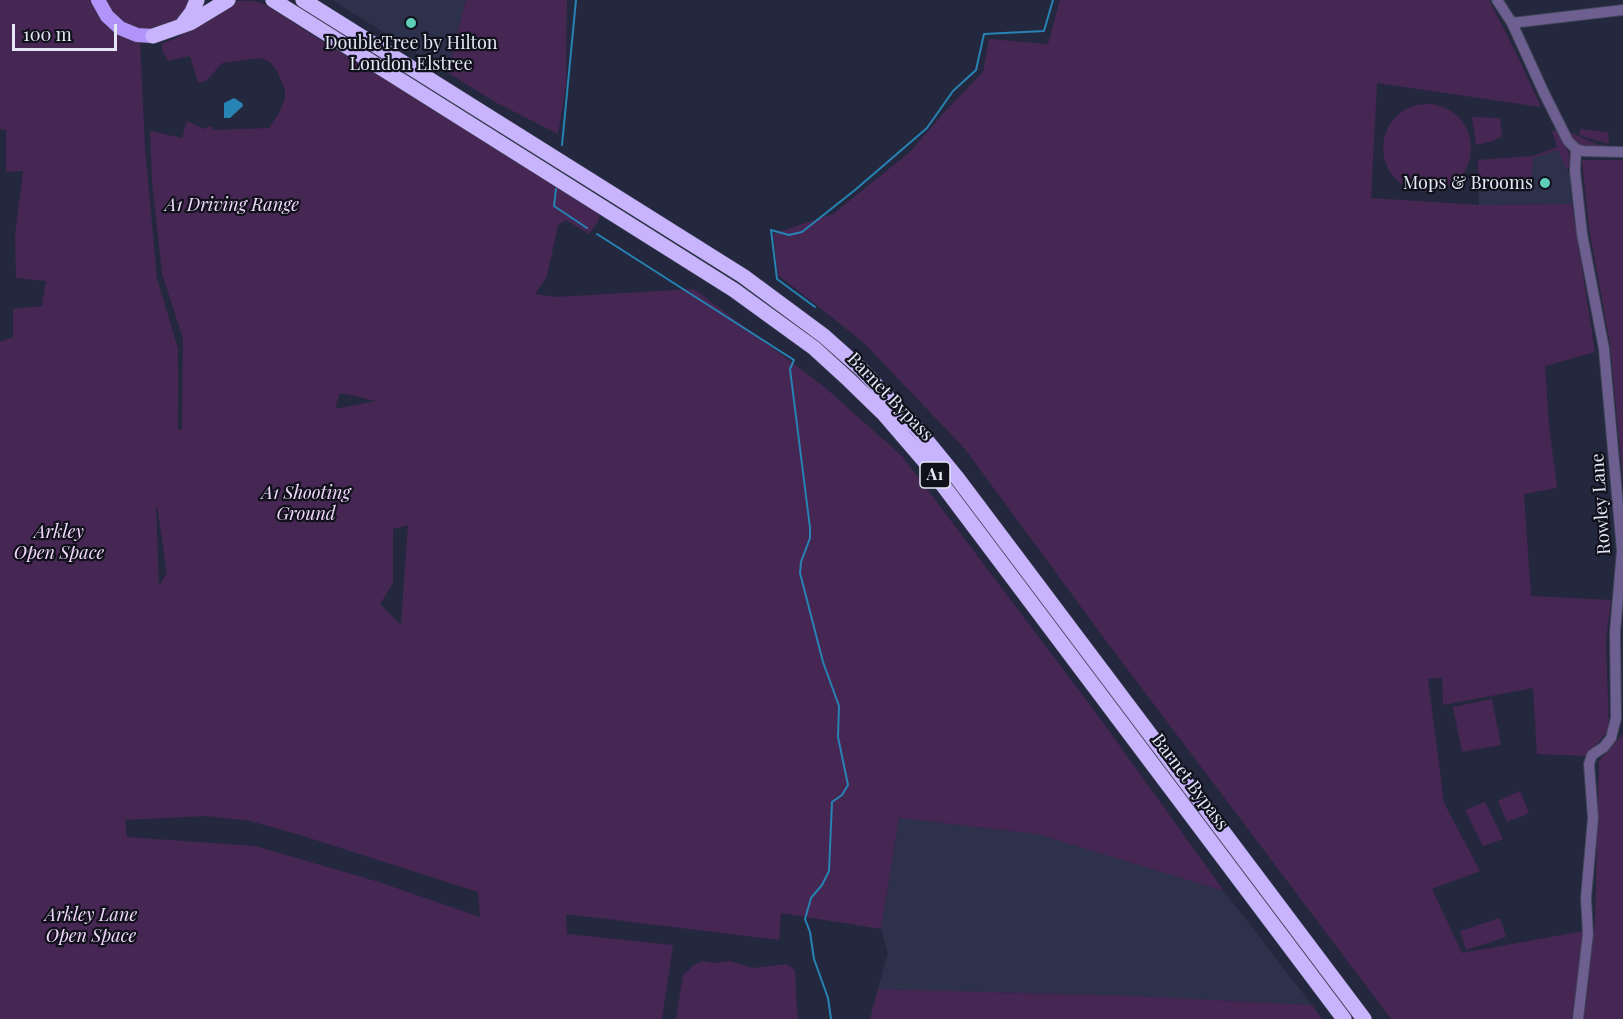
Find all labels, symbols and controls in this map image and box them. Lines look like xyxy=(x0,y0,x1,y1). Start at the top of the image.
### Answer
scale bar xyxy=(15,12,120,50)
marker: DoubleTree by Hilton London Elstree xyxy=(404,16,418,30)
text: 100 m xyxy=(23,22,72,46)
place label: DoubleTree by Hilton London Elstree xyxy=(324,32,498,74)
place label: Mops & Brooms xyxy=(1403,172,1533,194)
marker: Mops & Brooms xyxy=(1538,176,1552,190)
park label: A1 Driving Range xyxy=(165,194,299,216)
street label: Barnet Bypass xyxy=(842,348,938,446)
street label: Rowley Lane xyxy=(1587,453,1615,555)
road number: A1 xyxy=(920,462,950,488)
park label: A1 Shooting Ground xyxy=(261,482,351,524)
park label: Arkley Open Space xyxy=(14,521,104,564)
street label: Barnet Bypass xyxy=(1147,730,1233,834)
park label: Arkley Lane Open Space xyxy=(45,904,137,946)

